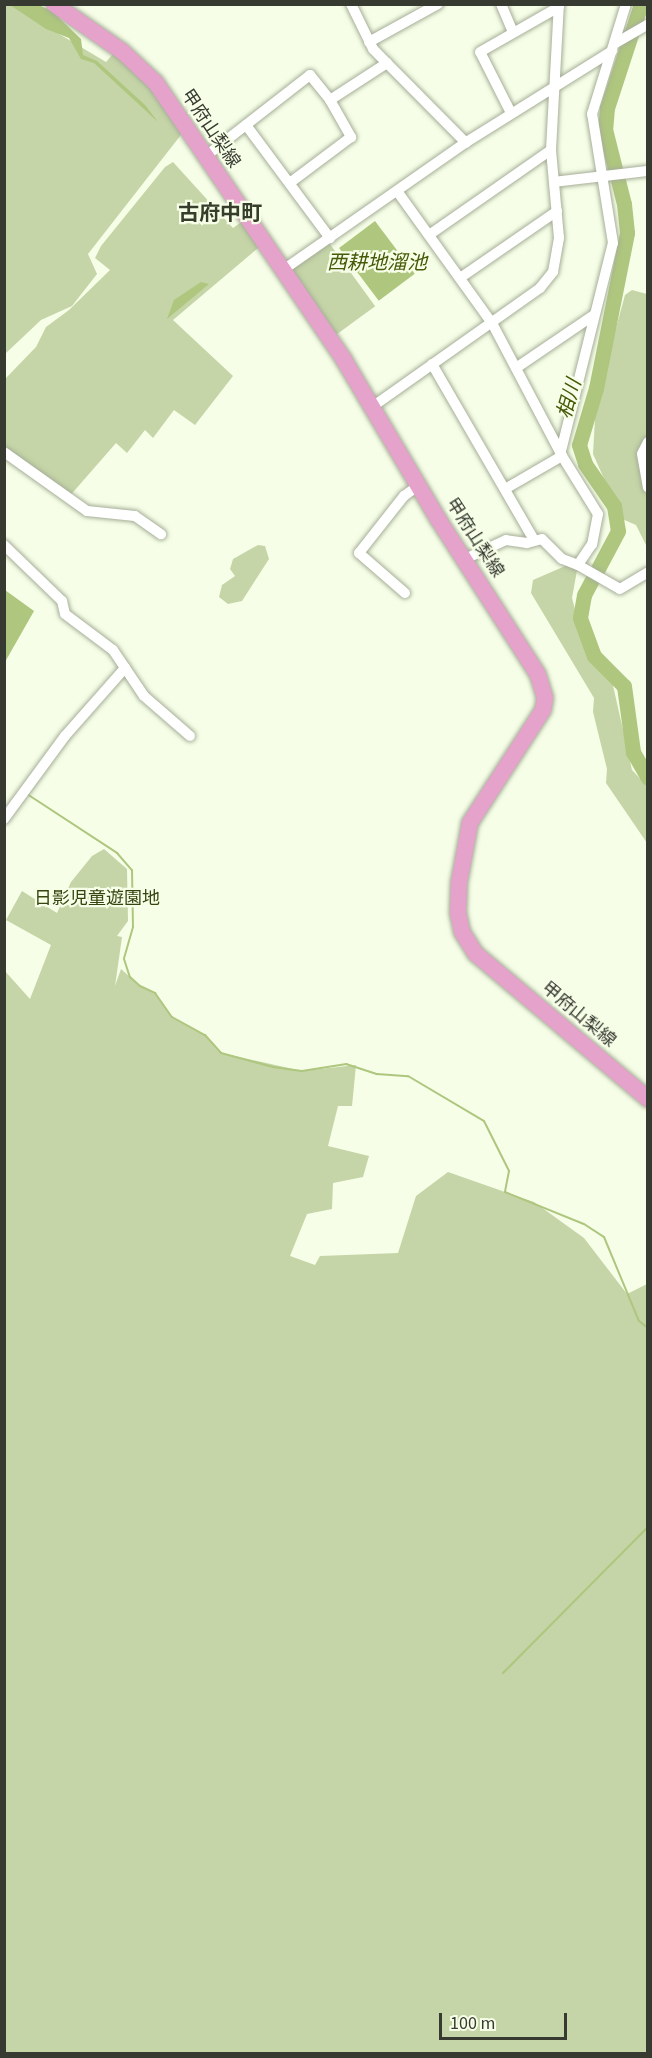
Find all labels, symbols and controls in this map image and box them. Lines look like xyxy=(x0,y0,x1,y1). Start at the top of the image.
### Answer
street label: 甲府山梨線 xyxy=(176,86,244,172)
district label: 古府中町 xyxy=(178,200,262,226)
water label: 西耕地溜池 xyxy=(327,251,427,275)
water label: 相川 xyxy=(553,376,587,422)
street label: 甲府山梨線 xyxy=(440,494,508,582)
park label: 日影児童遊園地 xyxy=(34,888,160,910)
street label: 甲府山梨線 xyxy=(537,978,619,1052)
scale bar xyxy=(442,2001,570,2039)
text: 100 m xyxy=(450,2011,495,2036)

